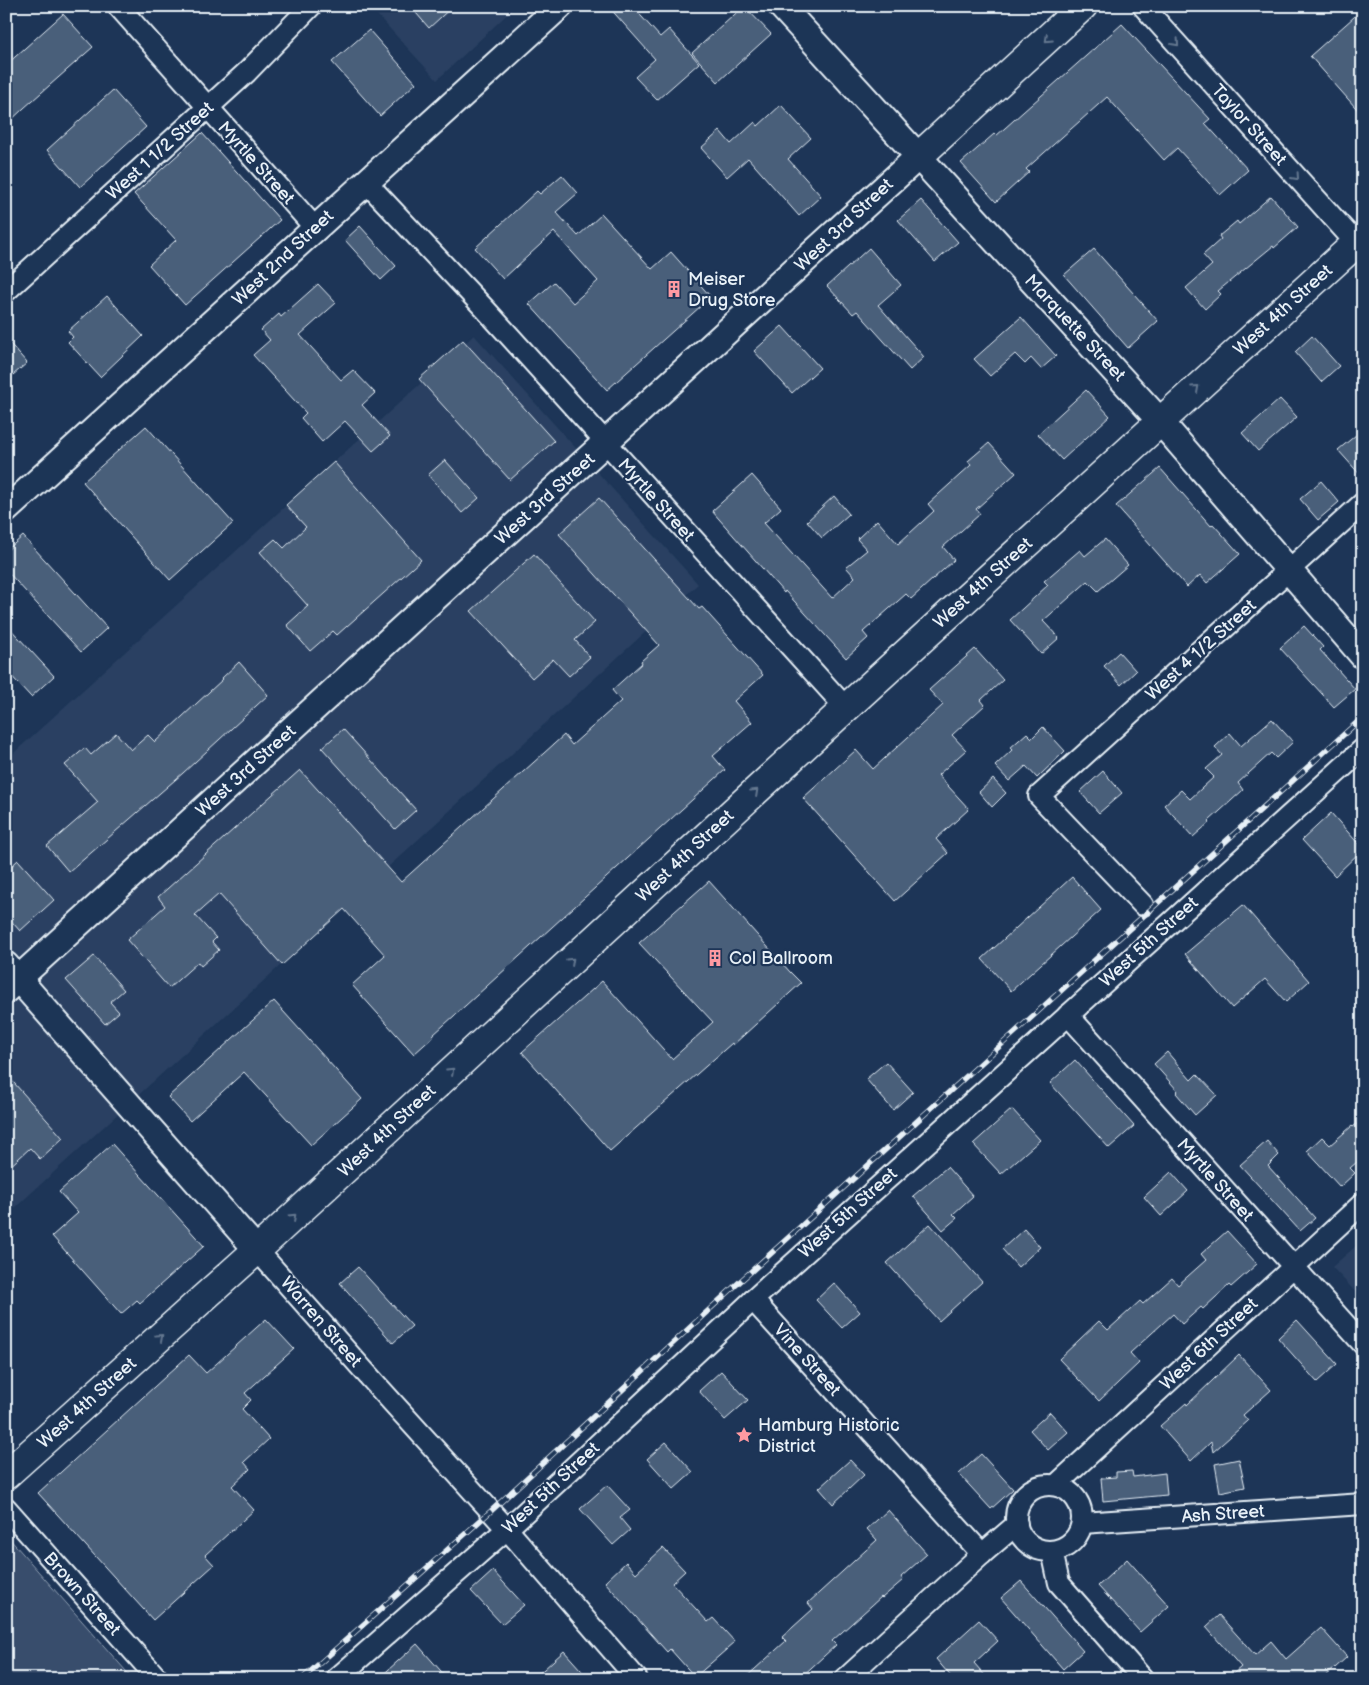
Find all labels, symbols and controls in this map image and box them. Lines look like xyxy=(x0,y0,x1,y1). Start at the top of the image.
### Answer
one-way arrow xyxy=(1044,33,1053,42)
one-way arrow xyxy=(1170,37,1179,46)
street label: Taylor Street xyxy=(1207,80,1291,170)
street label: West 1 1/2 Street xyxy=(102,97,218,205)
street label: Myrtle Street xyxy=(213,117,299,209)
one-way arrow xyxy=(1290,171,1299,180)
street label: West 3rd Street xyxy=(790,174,898,276)
street label: West 2nd Street xyxy=(228,206,338,310)
street label: West 4th Street xyxy=(1229,260,1337,360)
place label: Meiser Drug Store xyxy=(688,269,776,311)
street label: Marquette Street xyxy=(1020,270,1130,386)
building icon: Meiser Drug Store xyxy=(664,279,684,299)
one-way arrow xyxy=(1191,385,1200,394)
street label: West 3rd Street xyxy=(491,448,599,549)
street label: Myrtle Street xyxy=(613,454,699,546)
street label: West 4th Street xyxy=(929,533,1037,633)
street label: West 4 1/2 Street xyxy=(1142,595,1261,705)
street label: West 3rd Street xyxy=(192,720,300,821)
one-way arrow xyxy=(749,789,758,798)
street label: West 4th Street xyxy=(632,805,738,907)
street label: West 5th Street xyxy=(1095,892,1203,992)
building icon: Col Ballroom xyxy=(705,948,725,968)
place label: Col Ballroom xyxy=(729,948,833,969)
one-way arrow xyxy=(565,958,574,967)
one-way arrow xyxy=(446,1068,455,1077)
street label: West 4th Street xyxy=(334,1080,440,1182)
street label: Myrtle Street xyxy=(1172,1134,1258,1226)
street label: West 5th Street xyxy=(794,1163,902,1263)
one-way arrow xyxy=(288,1214,297,1223)
street label: Warren Street xyxy=(276,1272,366,1372)
street label: West 6th Street xyxy=(1156,1293,1262,1395)
street label: Vine Street xyxy=(769,1319,845,1401)
one-way arrow xyxy=(154,1334,163,1343)
street label: West 4th Street xyxy=(33,1353,141,1453)
place label: Hamburg Historic District xyxy=(758,1415,900,1457)
place icon: Hamburg Historic District xyxy=(734,1425,754,1445)
street label: West 5th Street xyxy=(498,1437,604,1538)
street label: Ash Street xyxy=(1181,1501,1266,1527)
street label: Brown Street xyxy=(39,1548,125,1640)

